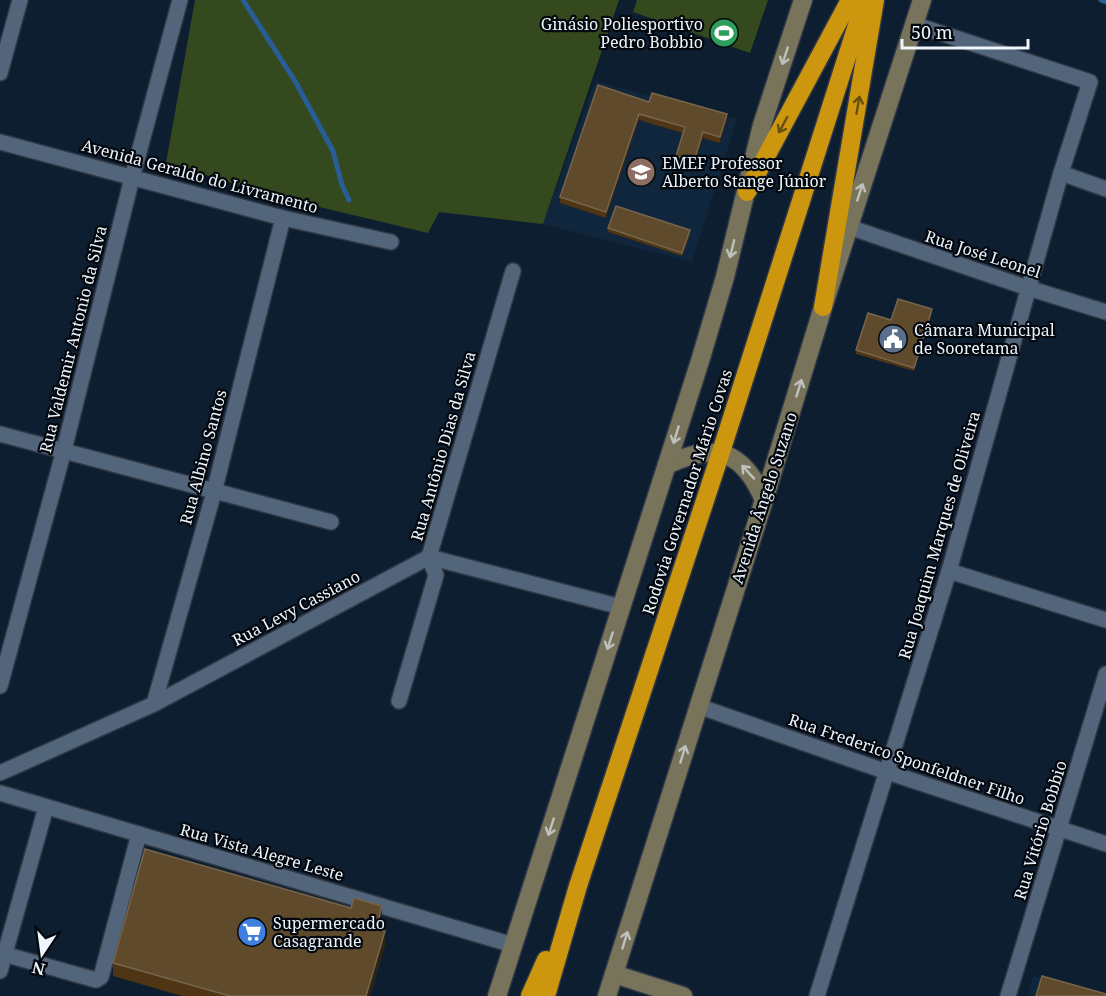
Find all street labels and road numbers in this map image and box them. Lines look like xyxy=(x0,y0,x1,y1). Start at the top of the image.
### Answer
street label: Avenida Geraldo do Livramento xyxy=(79,134,321,218)
street label: Rua Valdemir Antonio da Silva xyxy=(34,223,112,455)
street label: Rua José Leonel xyxy=(922,225,1044,283)
street label: Rua Antônio Dias da Silva xyxy=(405,349,481,543)
street label: Rodovia Governador Mário Covas xyxy=(637,366,737,618)
street label: Rua Albino Santos xyxy=(174,387,232,527)
street label: Rua Joaquim Marques de Oliveira xyxy=(893,408,985,662)
street label: Avenida Ângelo Suzano xyxy=(726,409,802,587)
street label: Rua Levy Cassiano xyxy=(228,565,364,651)
street label: Rua Frederico Sponfeldner Filho xyxy=(786,708,1028,810)
street label: Rua Vitório Bobbio xyxy=(1008,758,1072,902)
street label: Rua Vista Alegre Leste xyxy=(178,818,346,886)

